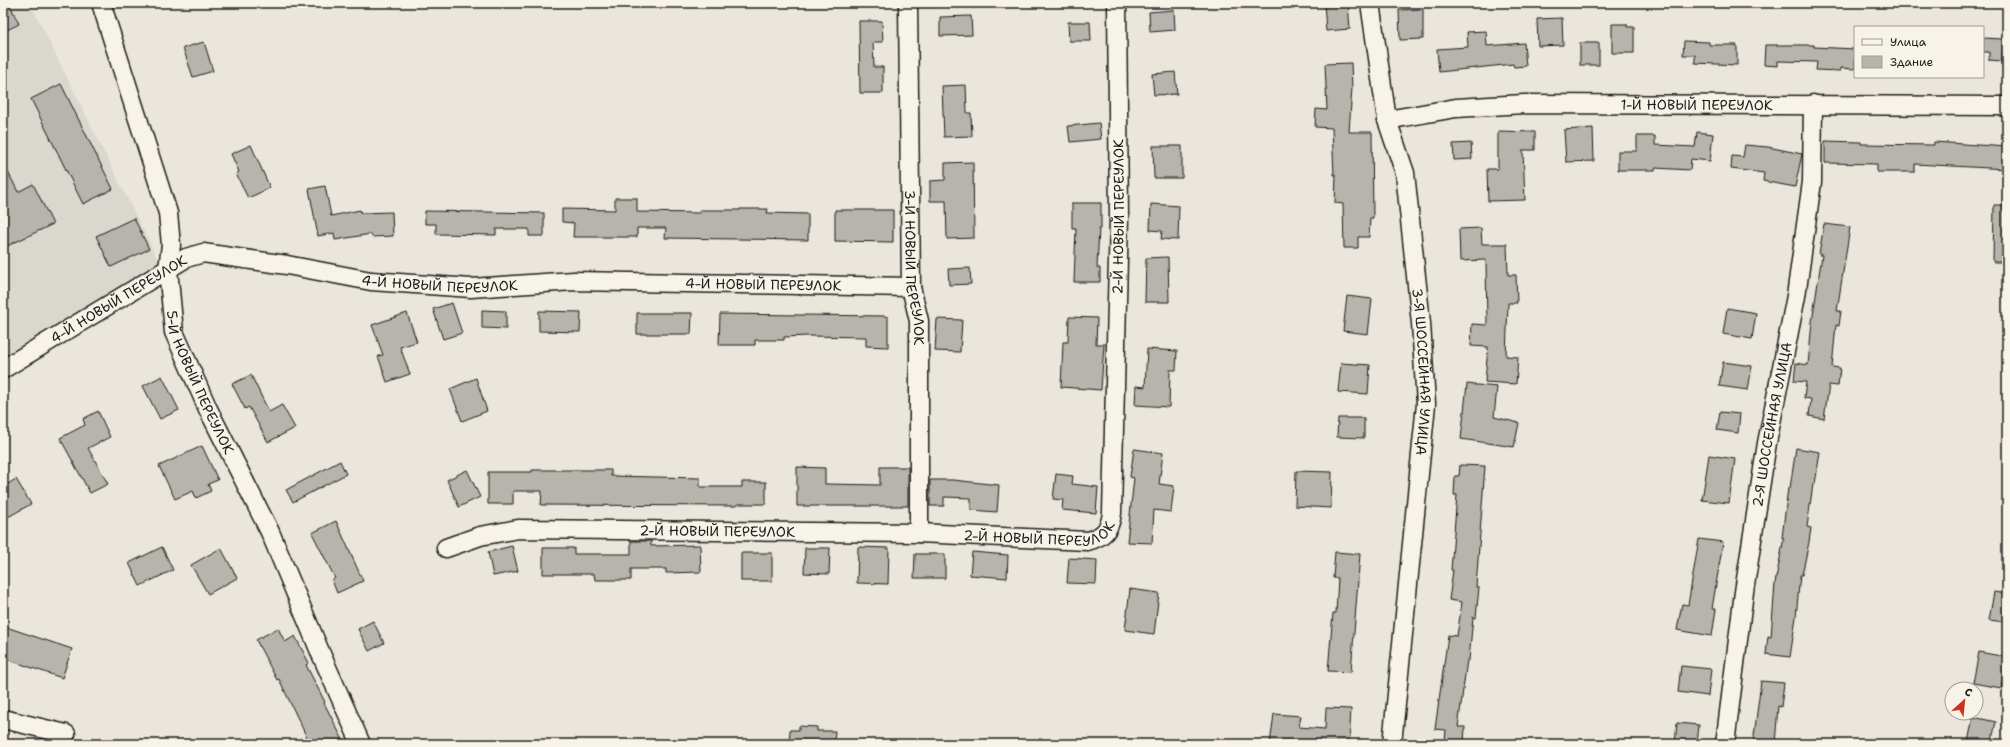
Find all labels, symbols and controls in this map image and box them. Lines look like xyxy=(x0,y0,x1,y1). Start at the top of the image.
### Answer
legend xyxy=(1854,26,1984,78)
text: Улица xyxy=(1890,34,1927,50)
text: Здание xyxy=(1890,54,1934,70)
street label: 1-Й НОВЫЙ ПЕРЕУЛОК xyxy=(1621,95,1773,114)
street label: 2-Й НОВЫЙ ПЕРЕУЛОК xyxy=(1108,139,1128,295)
street label: 3-Й НОВЫЙ ПЕРЕУЛОК xyxy=(901,190,928,345)
street label: 4-Й НОВЫЙ ПЕРЕУЛОК xyxy=(47,251,190,347)
street label: 4-Й НОВЫЙ ПЕРЕУЛОК xyxy=(360,270,518,297)
street label: 4-Й НОВЫЙ ПЕРЕУЛОК xyxy=(685,274,842,295)
street label: 3-Я ШОССЕЙНАЯ УЛИЦА xyxy=(1408,287,1435,456)
street label: 5-Й НОВЫЙ ПЕРЕУЛОК xyxy=(163,310,238,457)
street label: 2-Я ШОССЕЙНАЯ УЛИЦА xyxy=(1748,341,1796,508)
street label: 2-Й НОВЫЙ ПЕРЕУЛОК xyxy=(963,518,1119,550)
street label: 2-Й НОВЫЙ ПЕРЕУЛОК xyxy=(639,521,795,541)
north arrow xyxy=(1944,681,1984,721)
text: С xyxy=(1962,684,1975,701)

